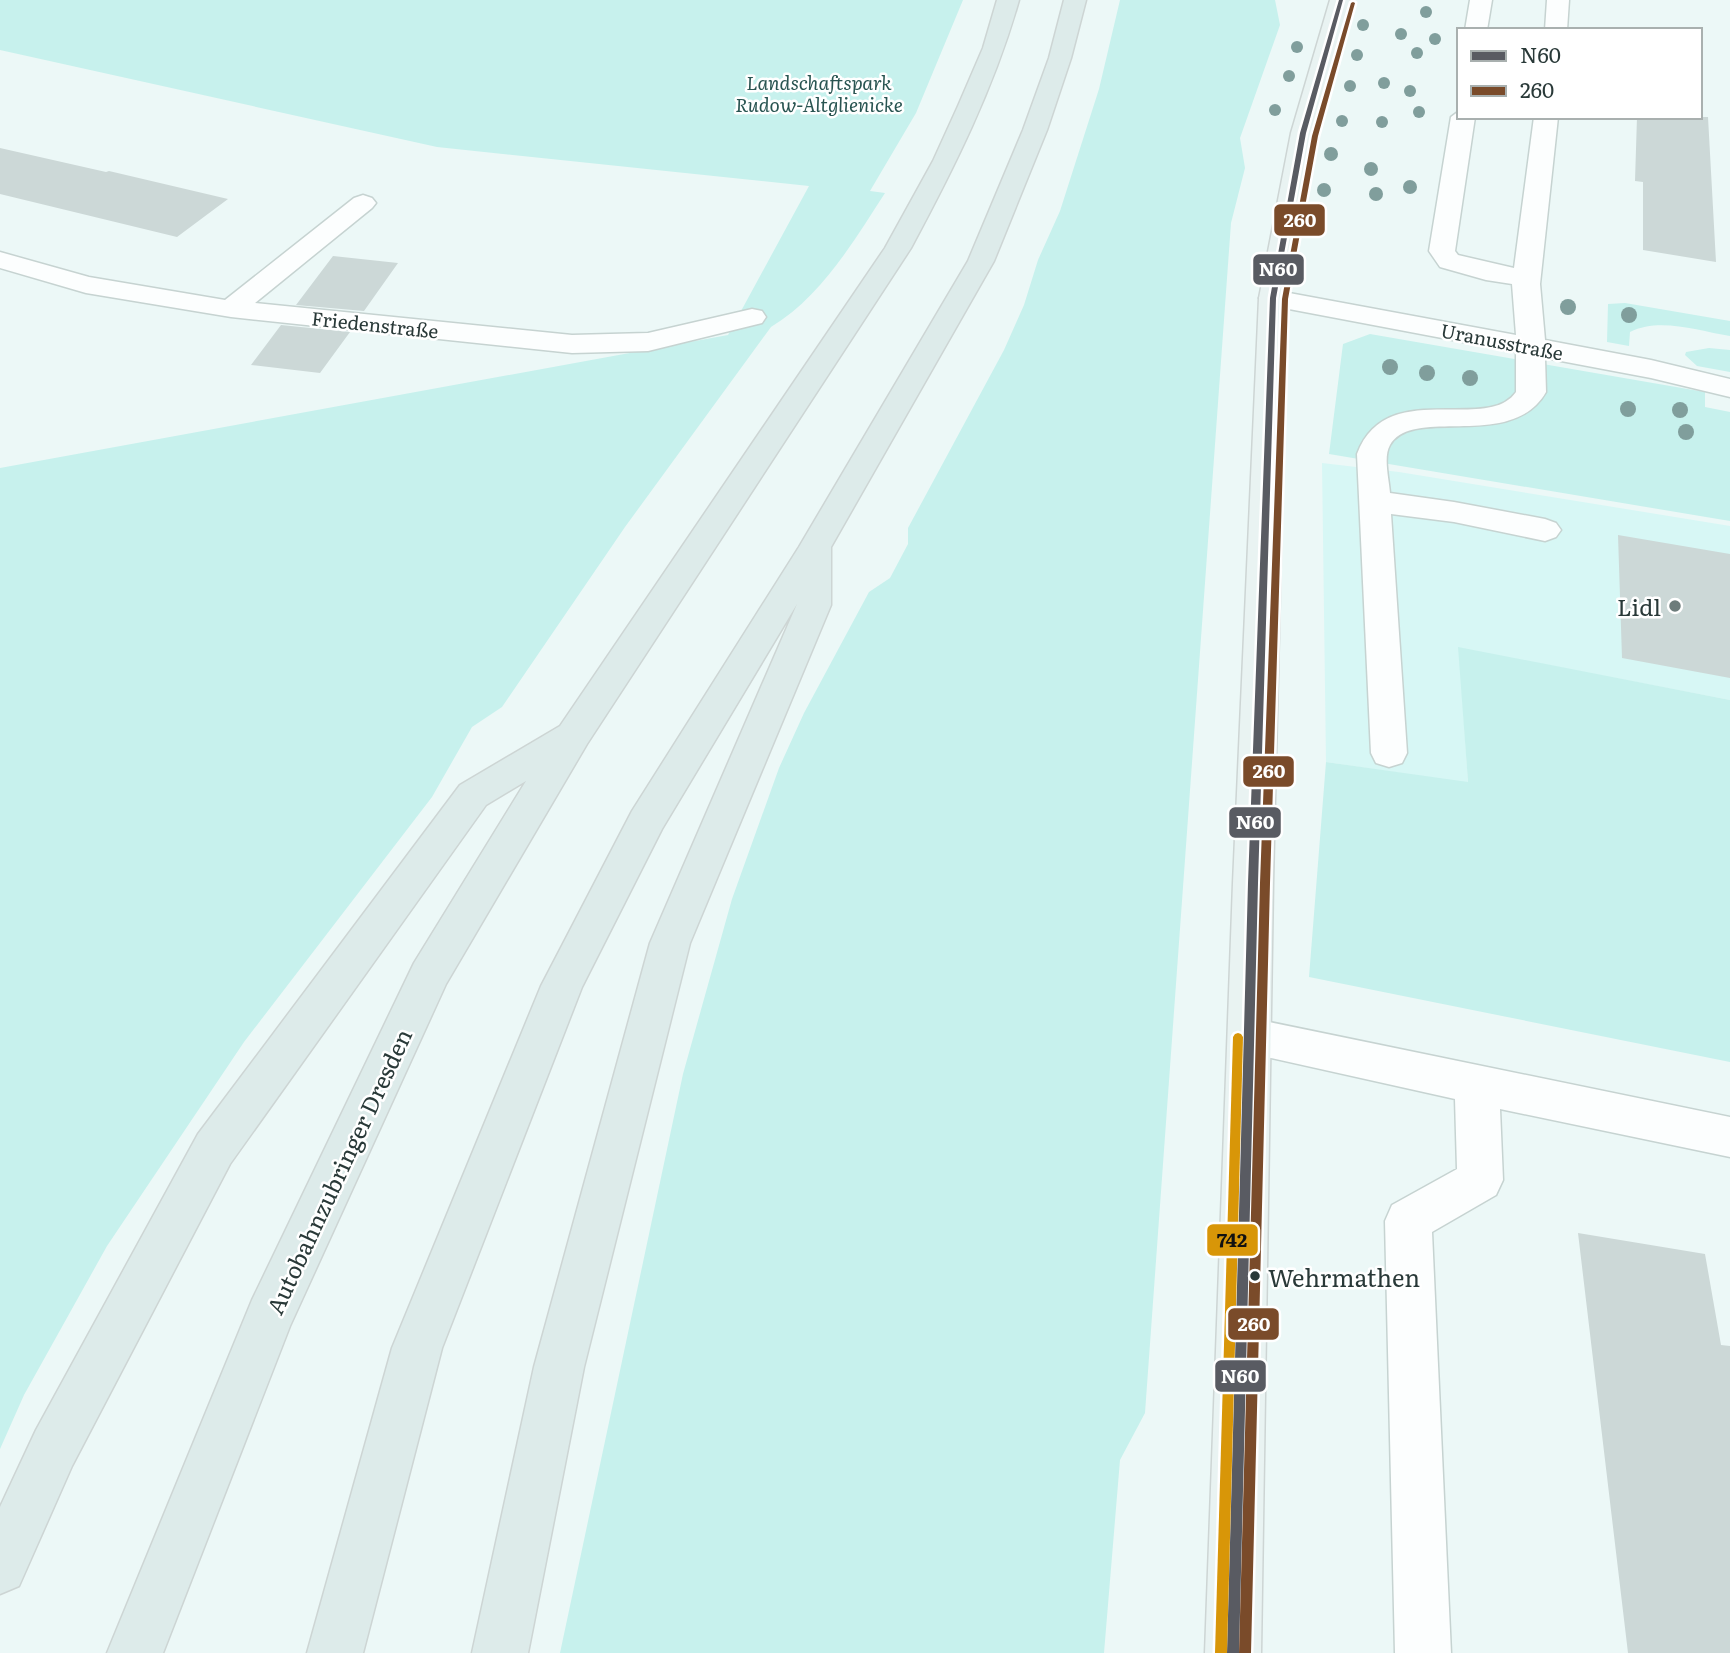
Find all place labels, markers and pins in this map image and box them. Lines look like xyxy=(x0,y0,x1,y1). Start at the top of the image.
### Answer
place label: Lidl xyxy=(1617,589,1661,623)
marker: Lidl xyxy=(1667,598,1683,614)
place label: Wehrmathen xyxy=(1268,1259,1420,1294)
marker: Wehrmathen xyxy=(1248,1269,1262,1283)

